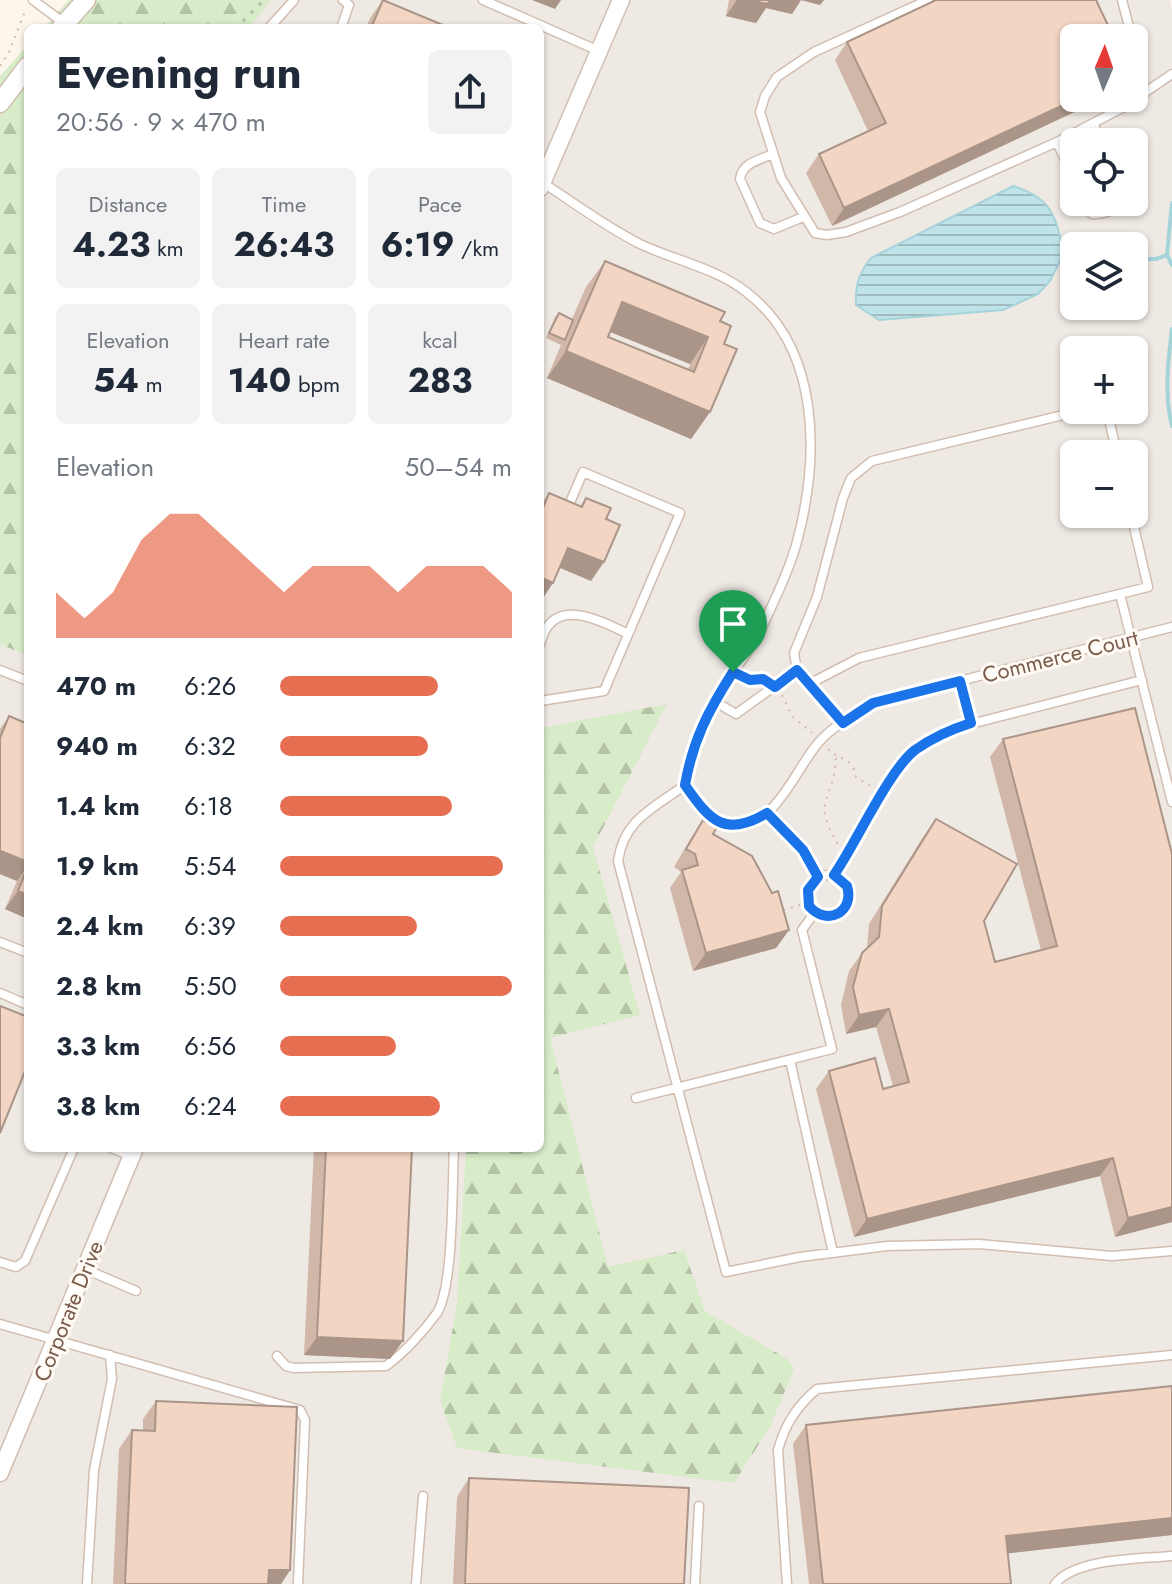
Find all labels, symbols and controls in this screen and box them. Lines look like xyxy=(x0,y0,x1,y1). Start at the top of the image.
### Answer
north arrow xyxy=(1060,24,1148,112)
map controls xyxy=(1060,24,1148,528)
text: Evening run xyxy=(56,41,302,105)
button: share xyxy=(428,50,512,134)
text: 20:56 · 9 × 470 m xyxy=(56,103,266,141)
button: locate xyxy=(1060,128,1148,216)
text: Distance xyxy=(89,188,167,220)
text: Time xyxy=(262,188,306,220)
text: Pace xyxy=(418,188,462,220)
text: 4.23 xyxy=(72,220,150,269)
text: 26:43 xyxy=(234,220,334,269)
text: 6:19 xyxy=(381,220,454,269)
text: km xyxy=(150,232,184,264)
text: /km xyxy=(454,232,499,264)
button: layers xyxy=(1060,232,1148,320)
text: Elevation xyxy=(87,324,169,356)
text: Heart rate xyxy=(238,324,330,356)
text: kcal xyxy=(422,324,458,356)
button: + xyxy=(1060,336,1148,424)
text: 54 xyxy=(93,356,139,405)
text: 140 xyxy=(228,356,291,405)
text: 283 xyxy=(408,356,472,405)
text: m xyxy=(139,368,163,400)
text: bpm xyxy=(291,368,340,400)
button: − xyxy=(1060,440,1148,528)
text: Elevation xyxy=(56,448,154,486)
text: 50–54 m xyxy=(405,448,512,486)
pin xyxy=(699,590,767,672)
icon: arrive xyxy=(711,602,755,646)
street label: Commerce Court xyxy=(979,621,1142,691)
text: 470 m xyxy=(56,667,136,705)
text: 6:26 xyxy=(184,667,237,705)
text: 940 m xyxy=(56,727,138,765)
text: 6:32 xyxy=(184,727,236,765)
text: 1.4 km xyxy=(56,787,140,825)
text: 6:18 xyxy=(184,787,233,825)
text: 1.9 km xyxy=(56,847,139,885)
text: 5:54 xyxy=(184,847,236,885)
text: 2.4 km xyxy=(56,907,144,945)
text: 6:39 xyxy=(184,907,236,945)
text: 2.8 km xyxy=(56,967,142,1005)
text: 5:50 xyxy=(184,967,237,1005)
text: 3.3 km xyxy=(56,1027,140,1065)
text: 6:56 xyxy=(184,1027,236,1065)
text: 3.8 km xyxy=(56,1087,141,1125)
text: 6:24 xyxy=(184,1087,237,1125)
street label: Corporate Drive xyxy=(25,1236,111,1386)

